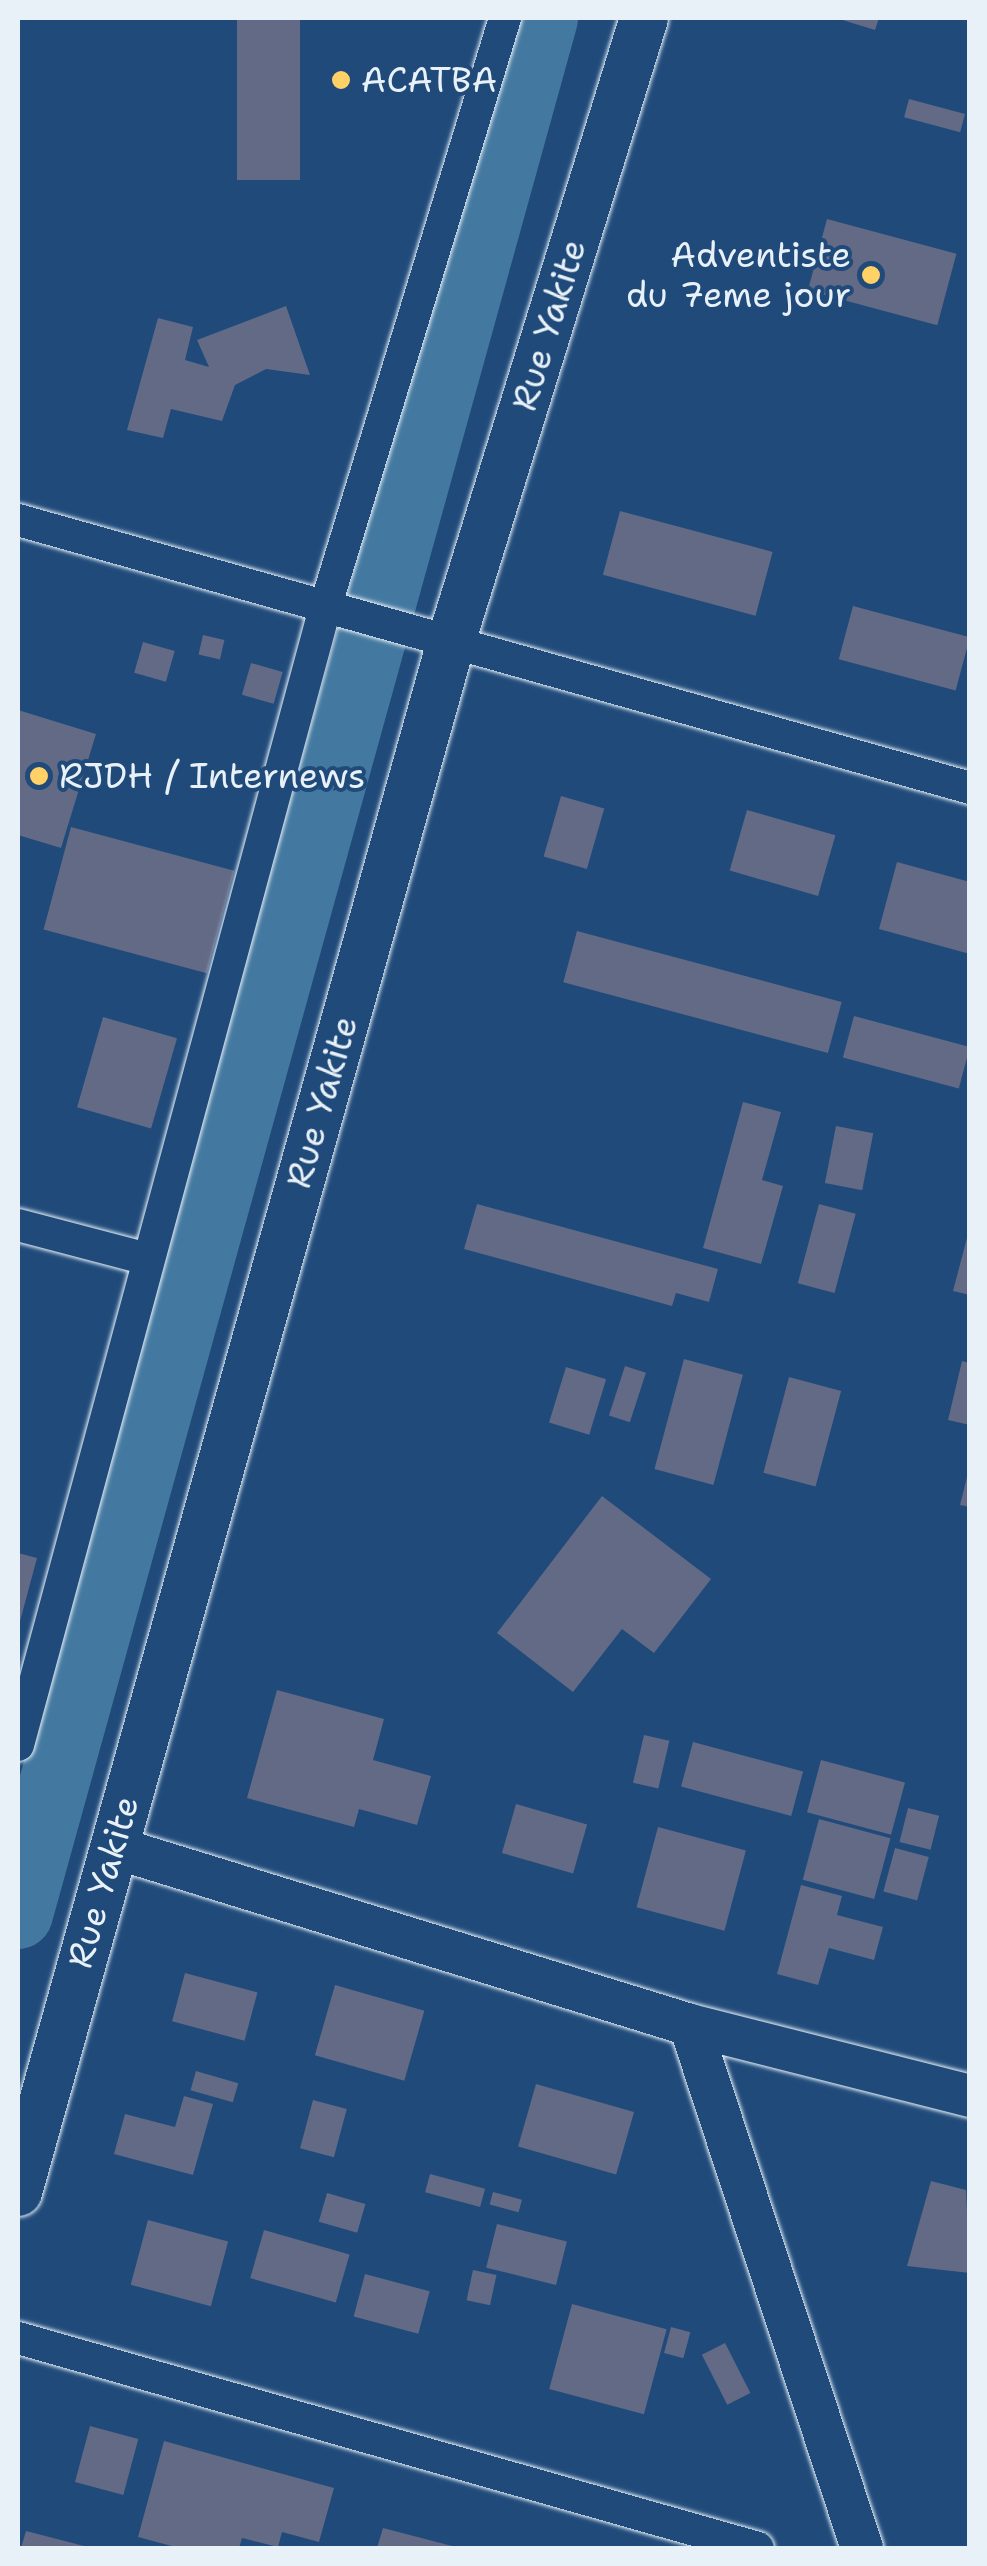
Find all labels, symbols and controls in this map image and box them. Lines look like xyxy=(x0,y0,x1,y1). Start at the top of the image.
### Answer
place label: ACATBA xyxy=(361,59,497,101)
marker: ACATBA xyxy=(330,69,352,91)
street label: Rue Yakite xyxy=(503,234,595,416)
place label: Adventiste du 7eme jour xyxy=(626,234,851,316)
marker: Adventiste du 7eme jour xyxy=(860,264,882,286)
place label: RJDH / Internews xyxy=(59,755,365,797)
marker: RJDH / Internews xyxy=(28,765,50,787)
street label: Rue Yakite xyxy=(277,1011,367,1193)
street label: Rue Yakite xyxy=(58,1791,148,1973)

